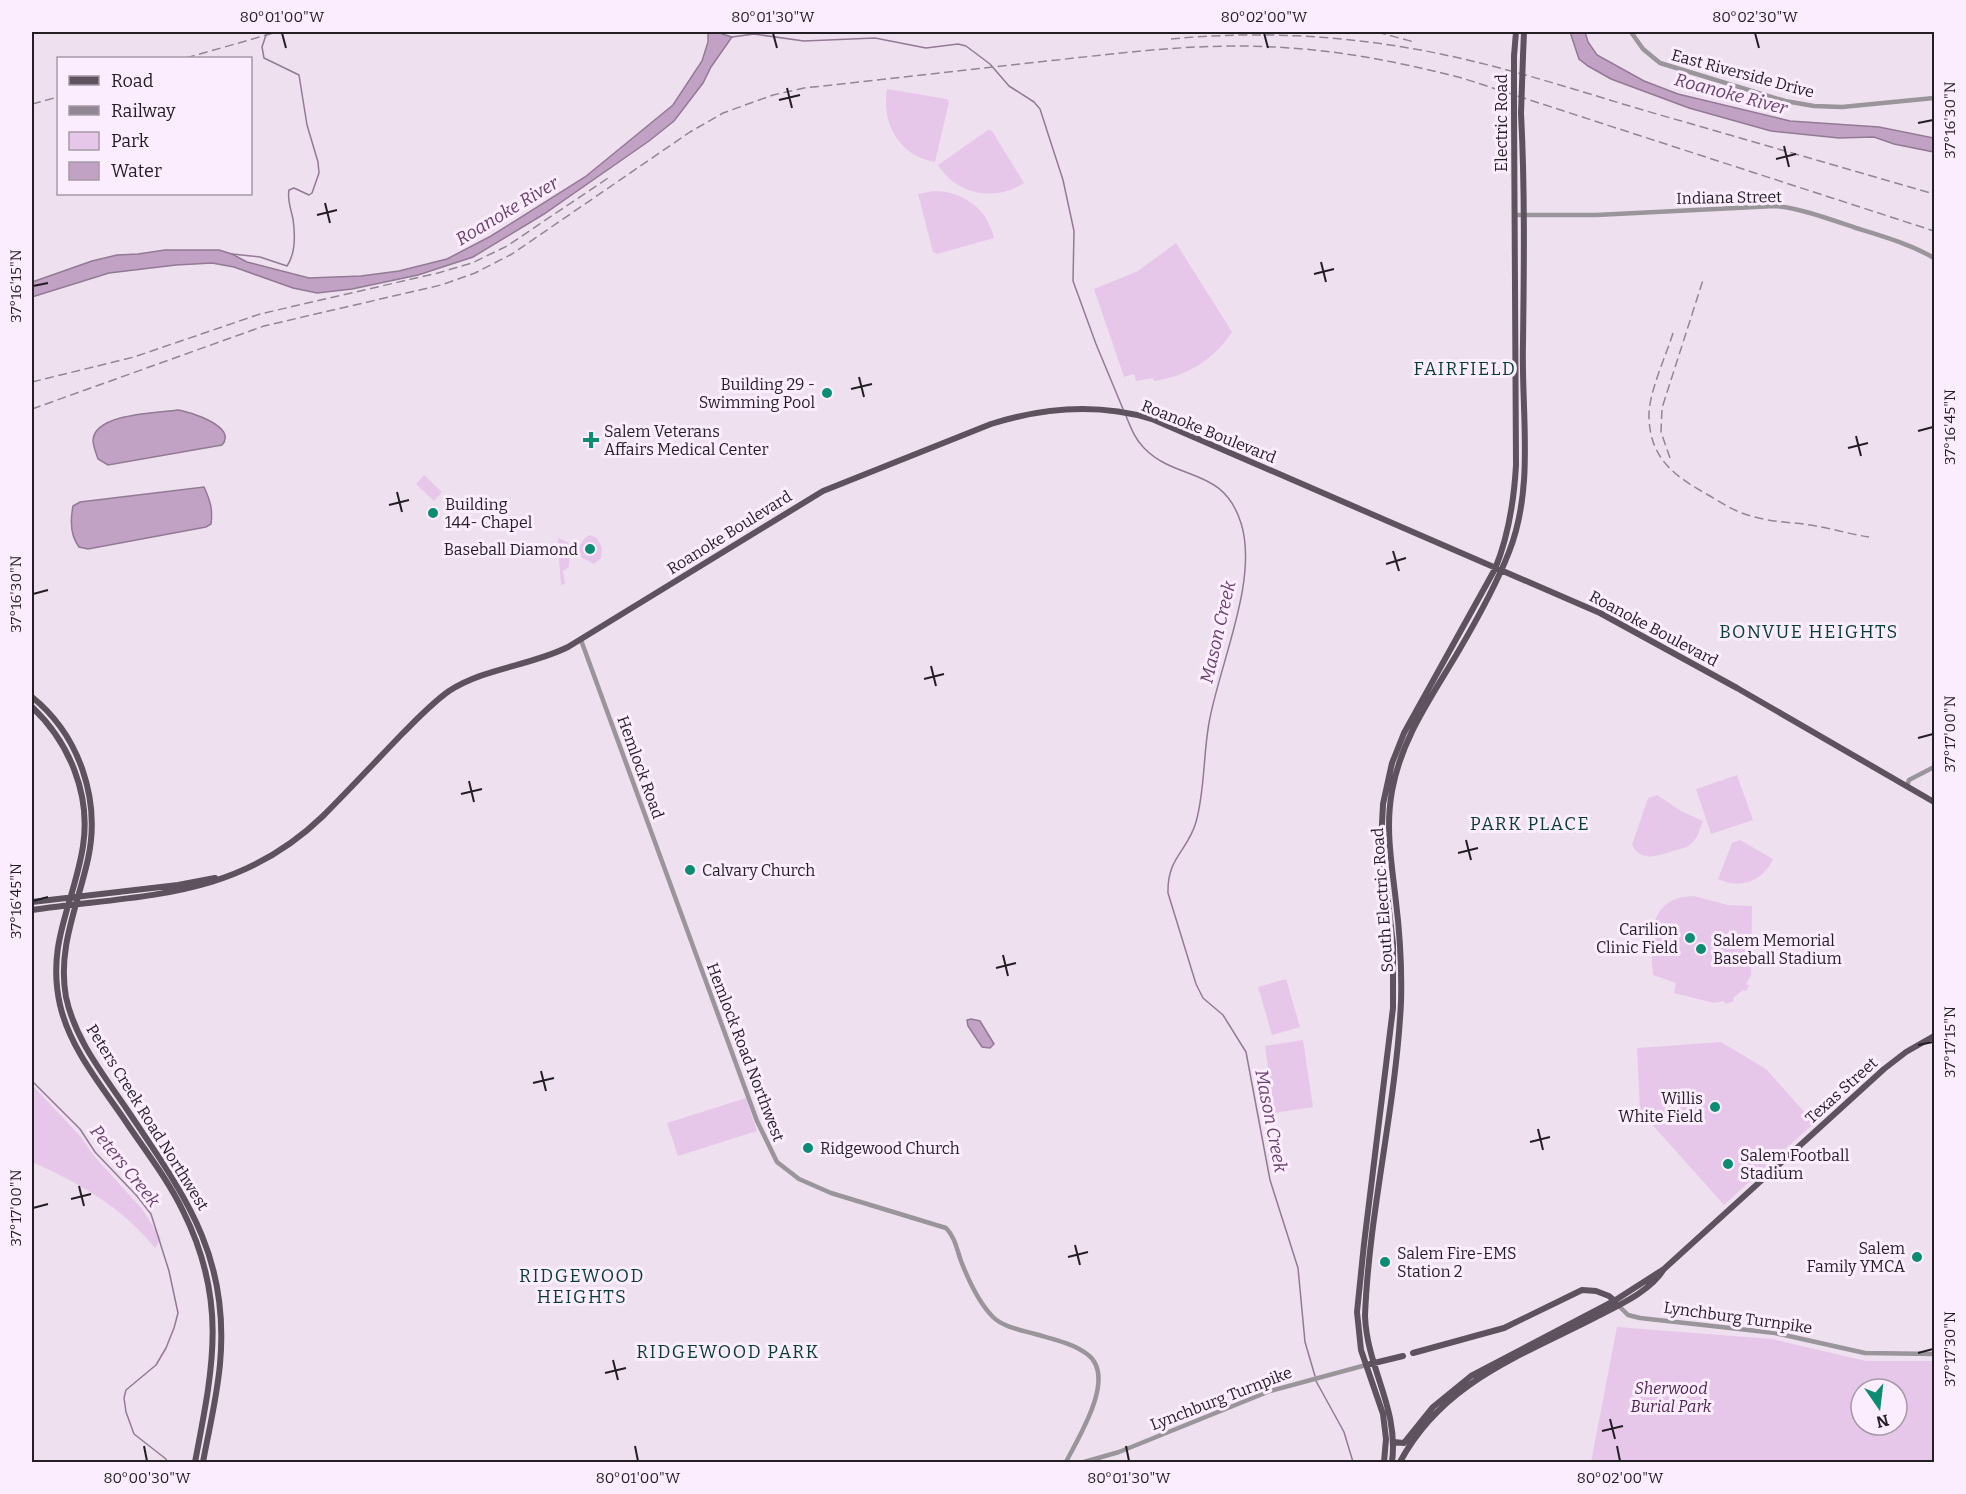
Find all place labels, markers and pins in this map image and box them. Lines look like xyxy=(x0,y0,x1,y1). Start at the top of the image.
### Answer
place label: Building 29 - Swimming Pool xyxy=(699,375,815,412)
marker: Building 29 - Swimming Pool xyxy=(820,386,834,400)
place label: Salem Veterans Affairs Medical Center xyxy=(604,422,769,459)
marker: Salem Veterans Affairs Medical Center xyxy=(582,431,600,449)
place label: Building 144- Chapel xyxy=(445,495,533,532)
marker: Building 144- Chapel xyxy=(426,506,440,520)
place label: Baseball Diamond xyxy=(444,540,579,559)
marker: Baseball Diamond xyxy=(583,542,597,556)
place label: Calvary Church xyxy=(702,861,815,880)
marker: Calvary Church xyxy=(683,863,697,877)
place label: Carilion Clinic Field xyxy=(1596,920,1679,957)
marker: Carilion Clinic Field xyxy=(1683,931,1697,945)
place label: Salem Memorial Baseball Stadium xyxy=(1713,931,1842,968)
marker: Salem Memorial Baseball Stadium xyxy=(1694,942,1708,956)
place label: Willis White Field xyxy=(1618,1089,1704,1126)
marker: Willis White Field xyxy=(1708,1100,1722,1114)
place label: Ridgewood Church xyxy=(820,1139,960,1158)
marker: Ridgewood Church xyxy=(801,1141,815,1155)
place label: Salem Football Stadium xyxy=(1740,1146,1850,1183)
marker: Salem Football Stadium xyxy=(1721,1157,1735,1171)
place label: Salem Family YMCA xyxy=(1806,1239,1906,1276)
place label: Salem Fire-EMS Station 2 xyxy=(1397,1244,1517,1281)
marker: Salem Family YMCA xyxy=(1910,1250,1924,1264)
marker: Salem Fire-EMS Station 2 xyxy=(1378,1255,1392,1269)

